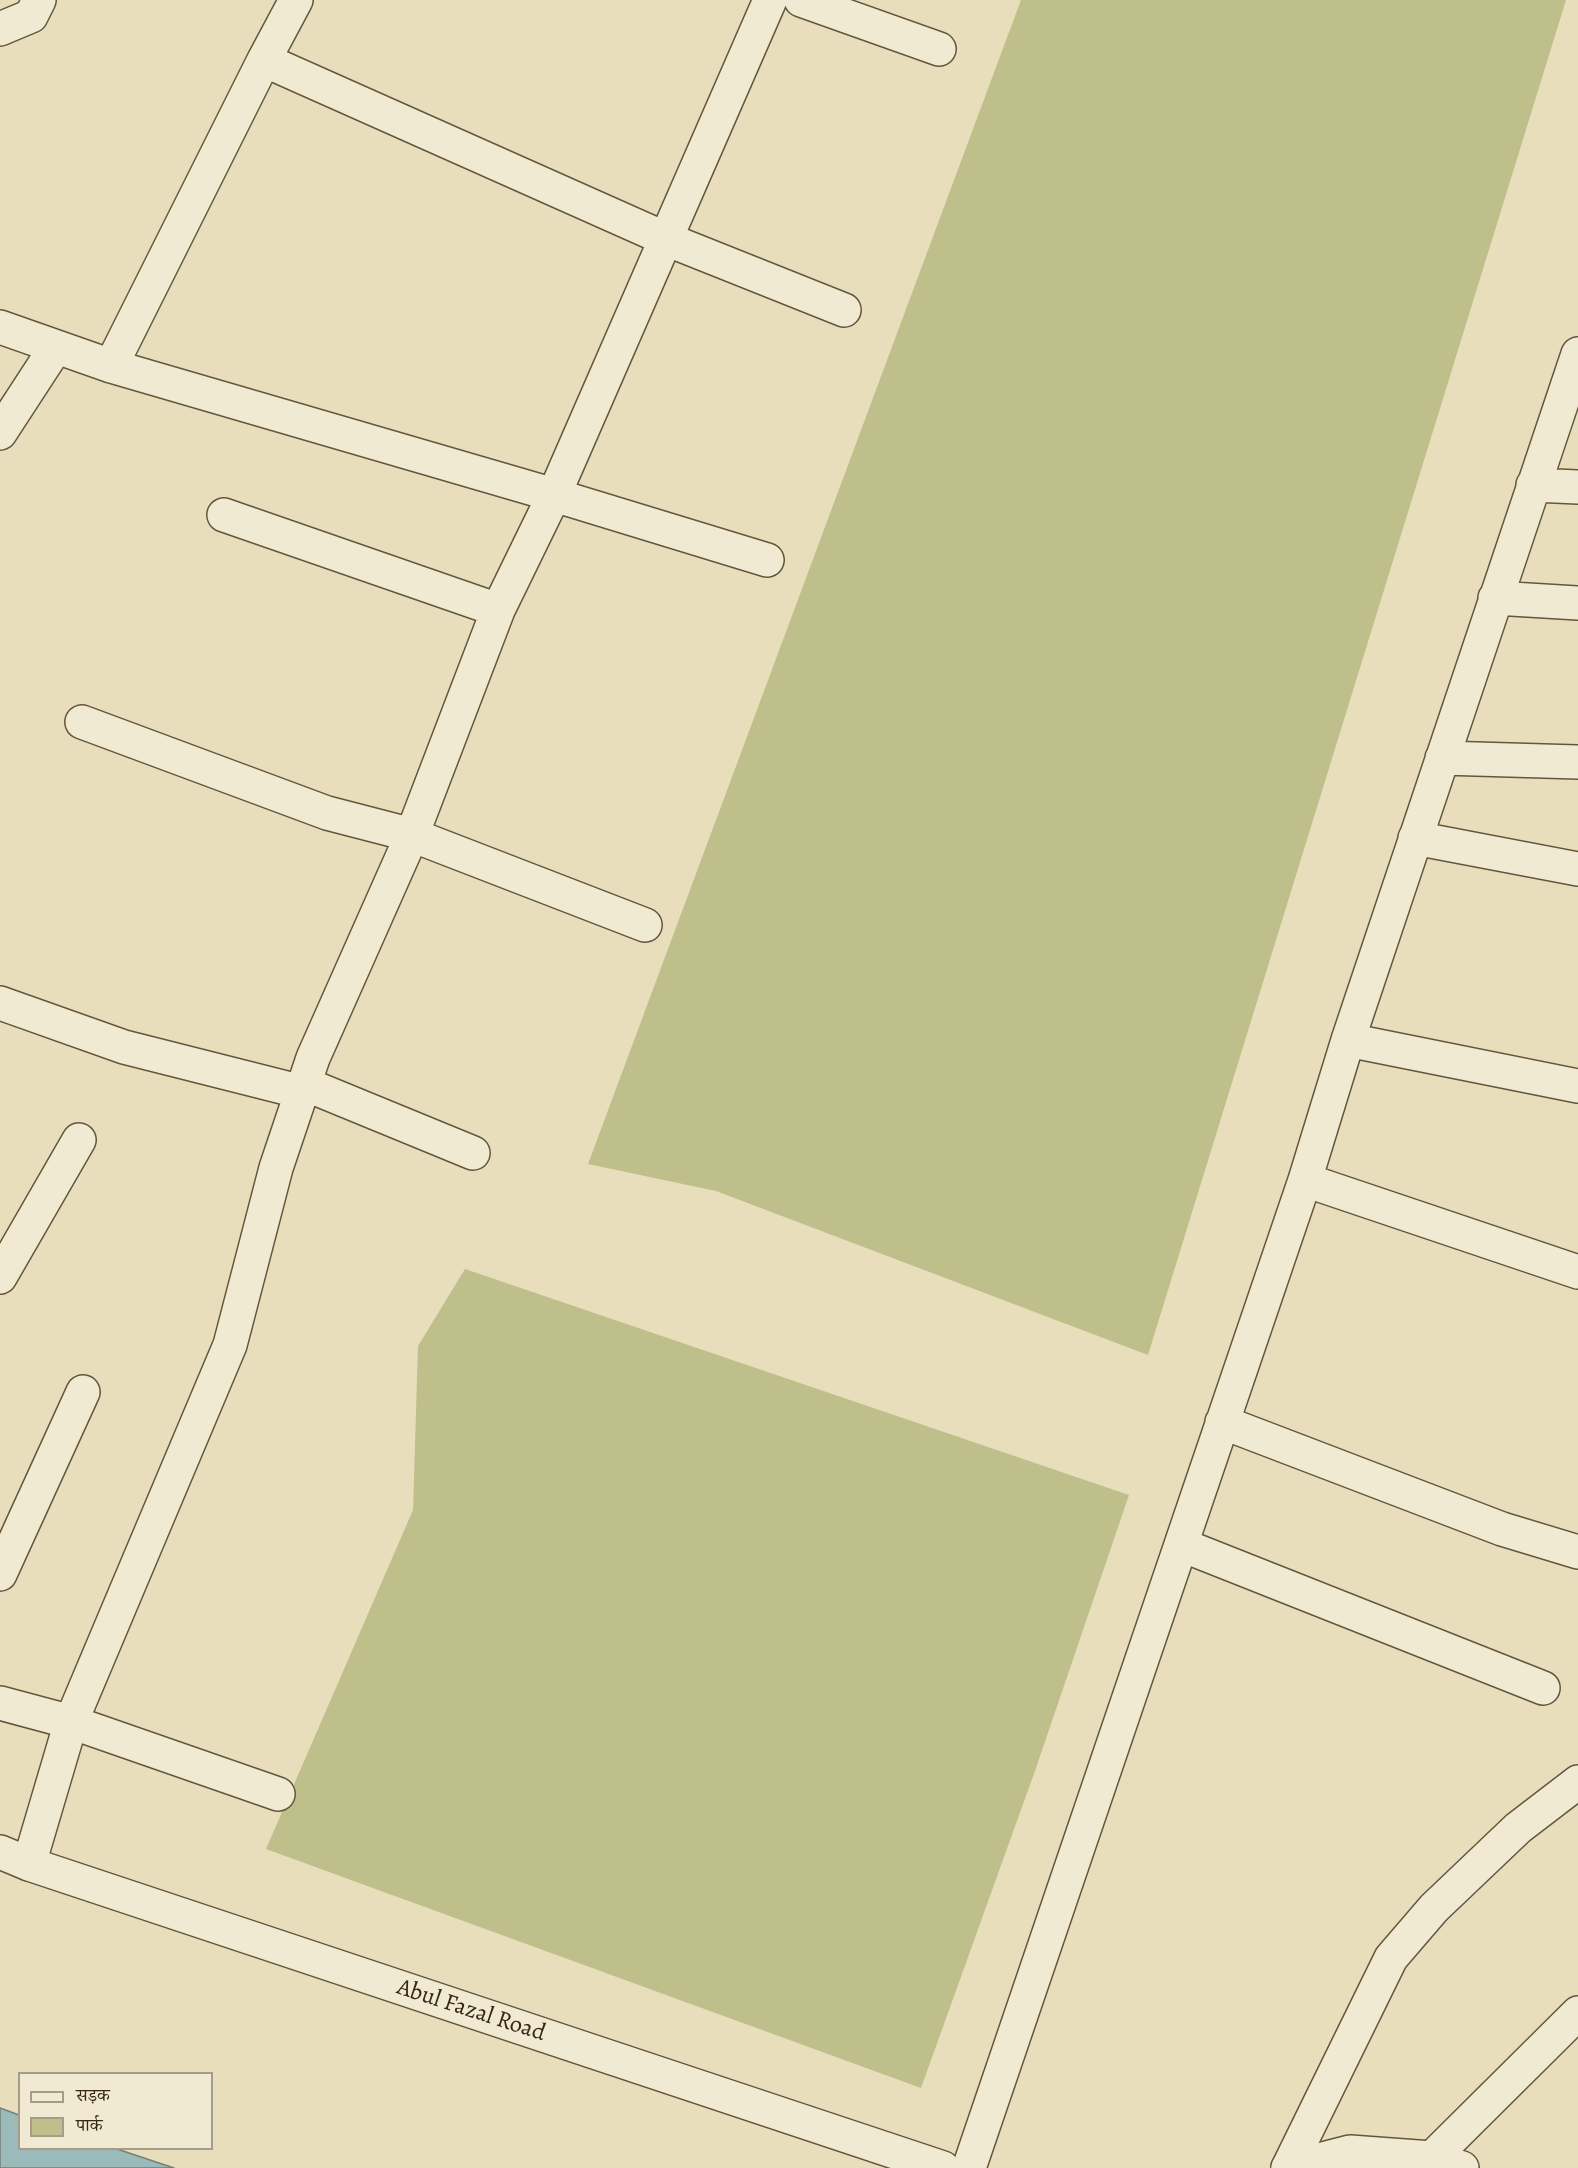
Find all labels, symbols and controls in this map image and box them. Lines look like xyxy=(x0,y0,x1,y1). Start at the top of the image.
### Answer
street label: Abul Fazal Road xyxy=(393,1973,549,2049)
legend xyxy=(18,2072,213,2150)
text: सड़क xyxy=(76,2083,110,2107)
text: पार्क xyxy=(76,2113,103,2137)

